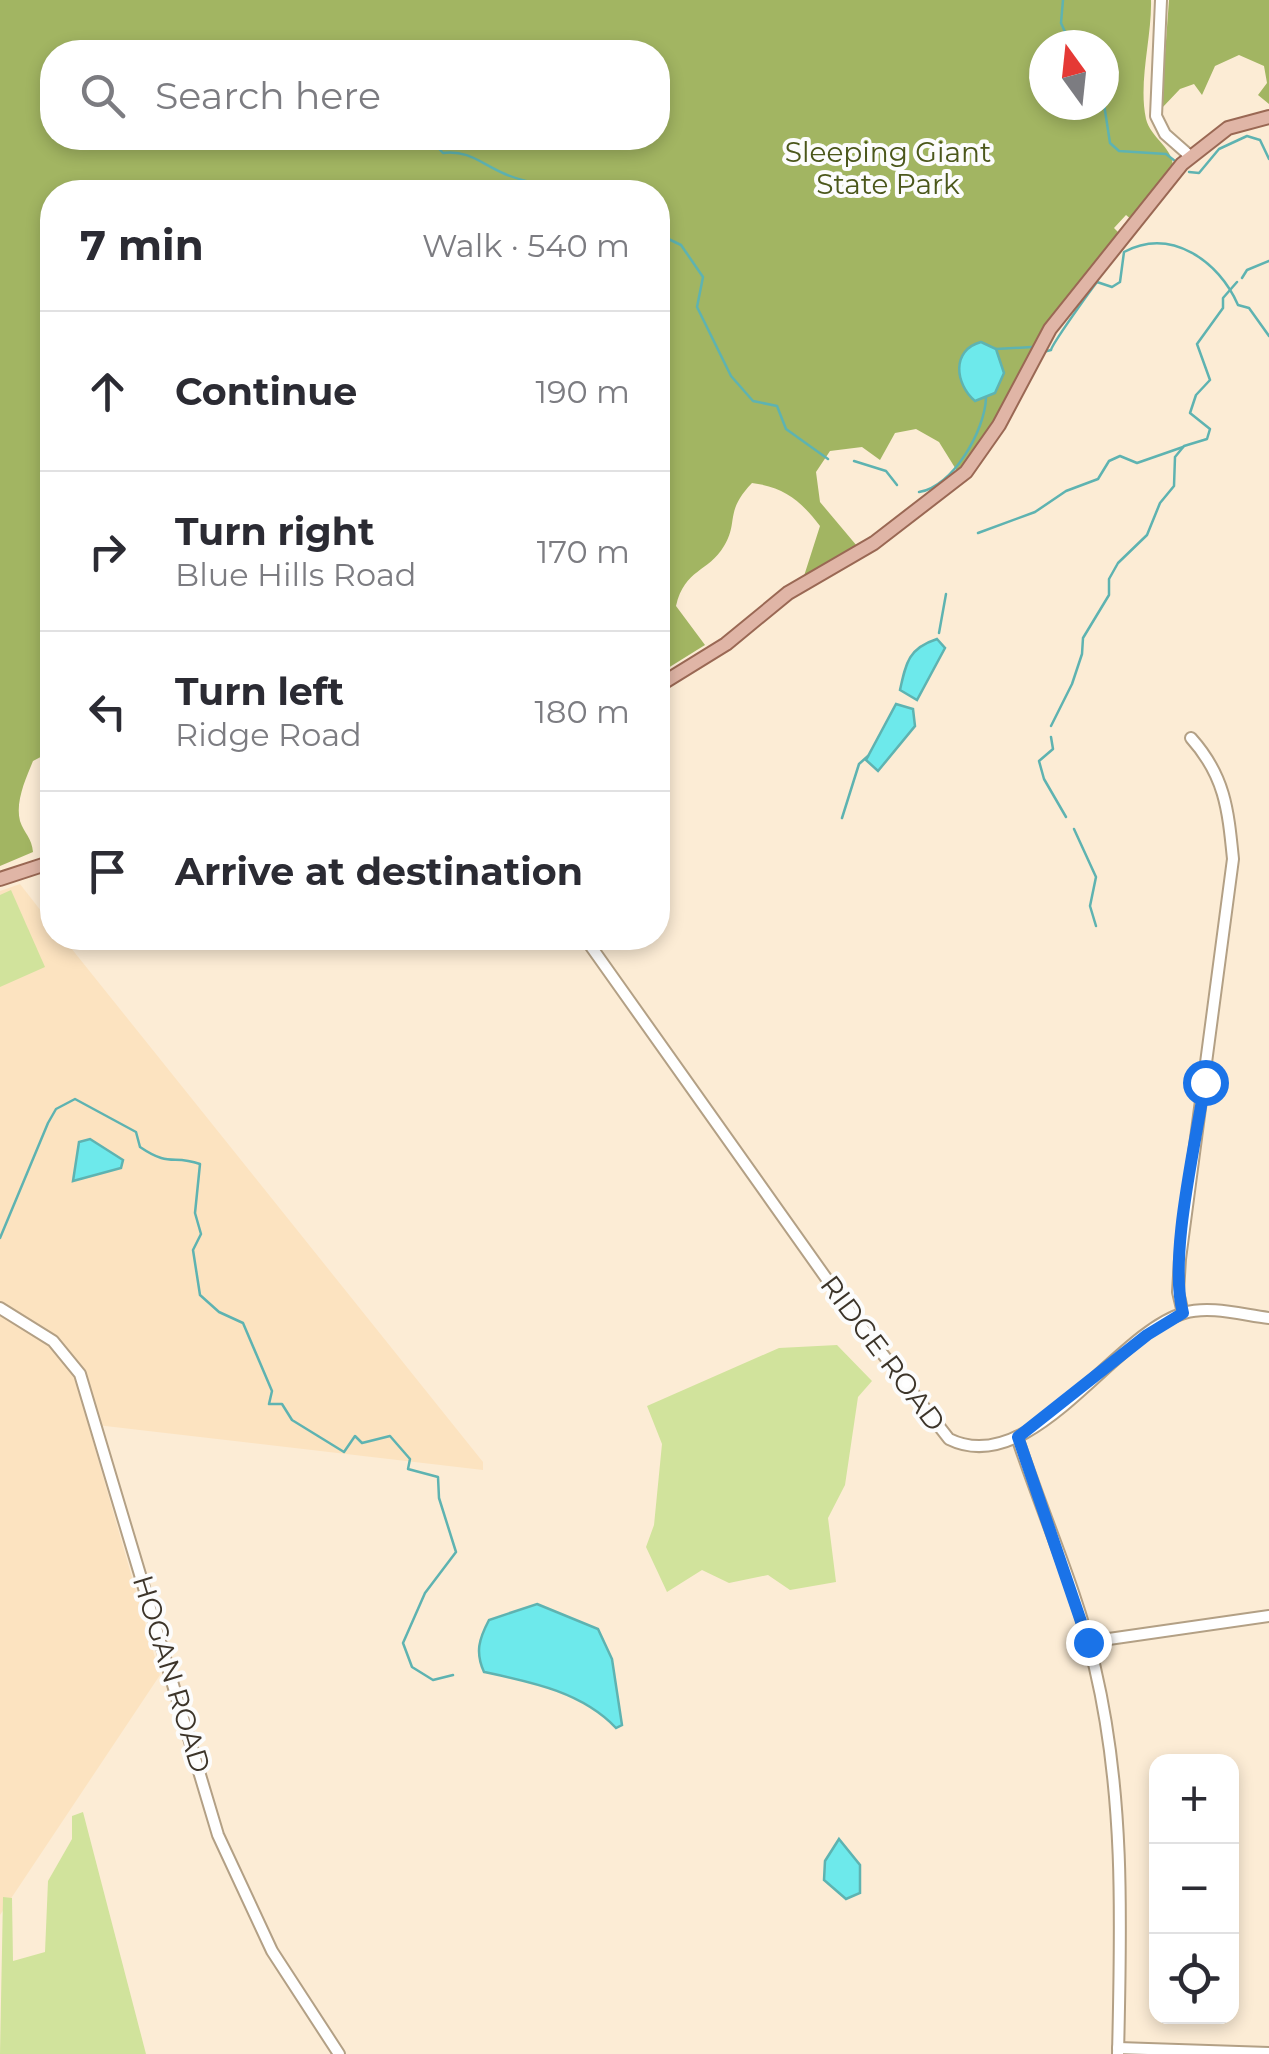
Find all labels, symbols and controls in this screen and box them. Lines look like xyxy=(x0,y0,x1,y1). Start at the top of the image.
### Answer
north arrow xyxy=(1029,30,1119,120)
search box xyxy=(40,40,670,150)
icon: search xyxy=(75,68,130,123)
text: Search here xyxy=(155,72,381,119)
park label: Sleeping Giant State Park xyxy=(785,135,991,201)
text: 7 min xyxy=(80,219,204,271)
text: Walk · 540 m xyxy=(422,226,630,265)
icon: ahead xyxy=(80,364,135,419)
text: Continue xyxy=(175,368,357,415)
text: 190 m xyxy=(535,372,630,411)
text: Turn right xyxy=(175,508,374,555)
icon: right xyxy=(80,524,135,579)
text: 170 m xyxy=(537,532,630,571)
text: Blue Hills Road xyxy=(175,555,416,594)
text: Turn left xyxy=(175,668,344,715)
icon: left xyxy=(80,684,135,739)
text: 180 m xyxy=(535,692,630,731)
text: Ridge Road xyxy=(175,715,362,754)
icon: arrive xyxy=(80,844,135,899)
text: Arrive at destination xyxy=(175,848,583,895)
route start xyxy=(1183,1060,1229,1106)
street label: RIDGE ROAD xyxy=(813,1268,953,1438)
street label: HOGAN ROAD xyxy=(126,1571,218,1777)
route end xyxy=(1066,1620,1112,1666)
map controls xyxy=(1149,1754,1239,2024)
button: + xyxy=(1149,1754,1239,1844)
button: − xyxy=(1149,1844,1239,1934)
button: locate xyxy=(1149,1934,1239,2024)

